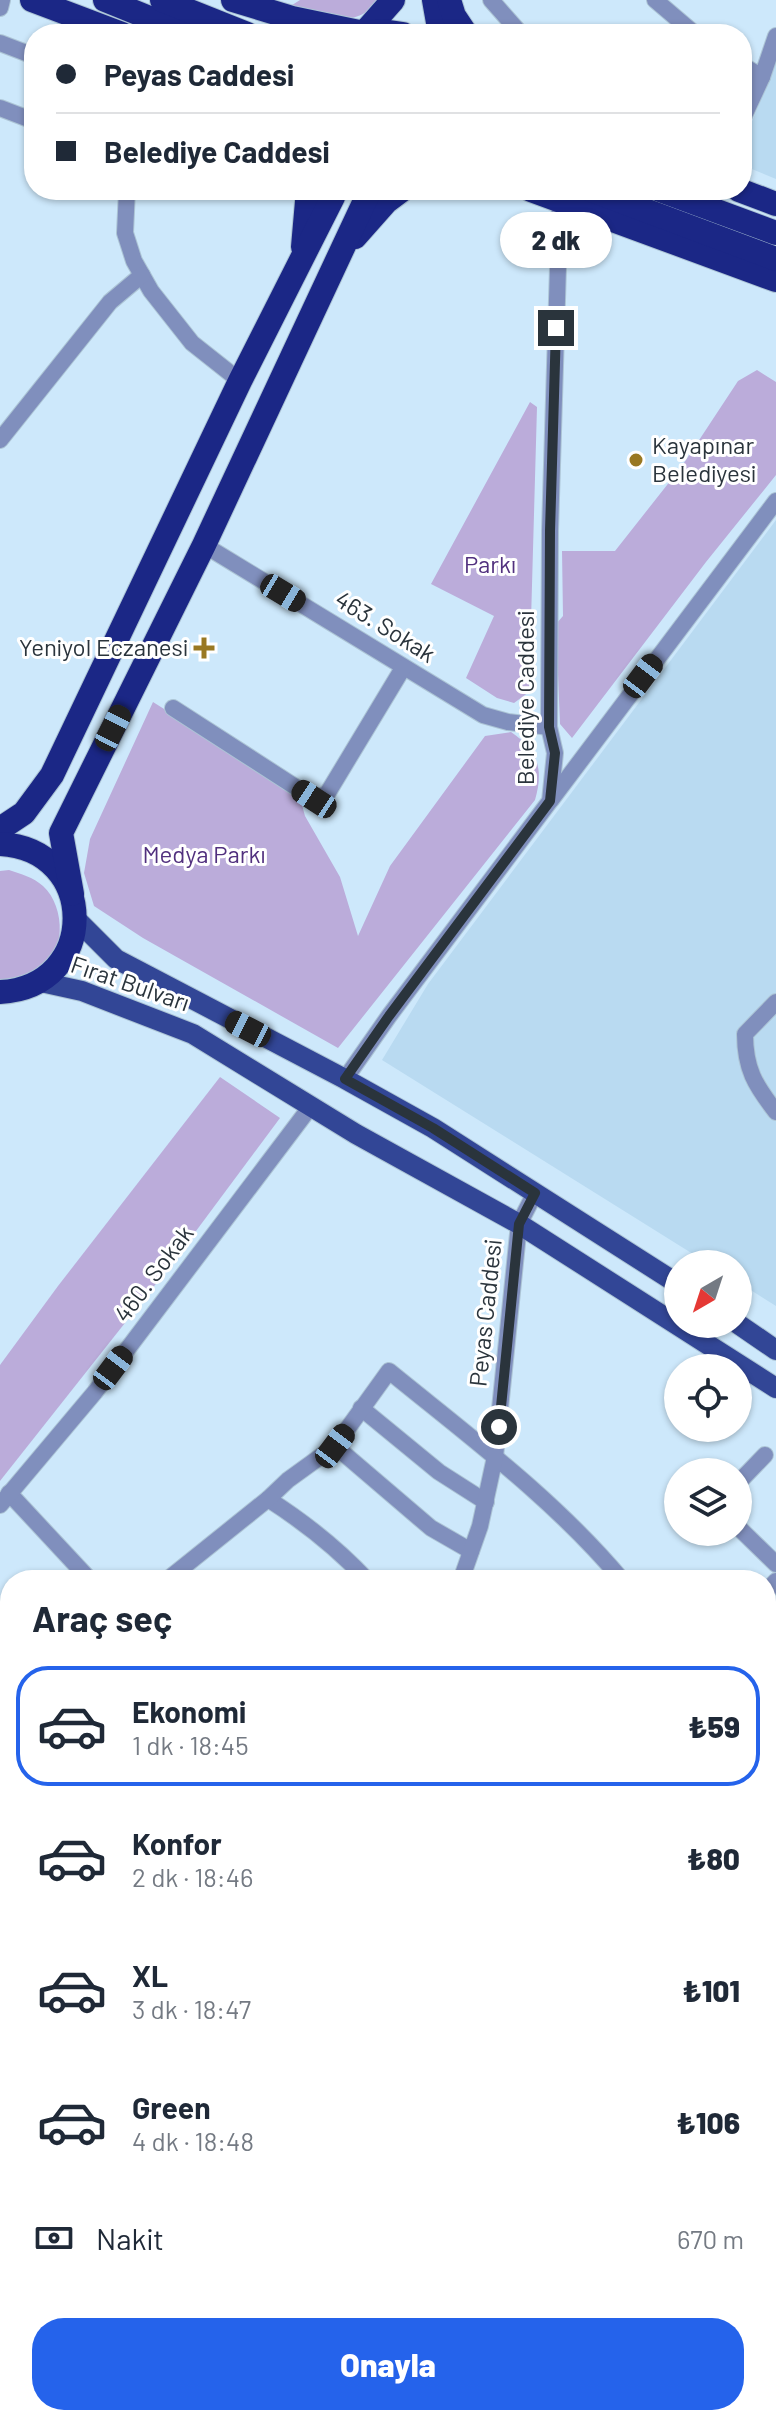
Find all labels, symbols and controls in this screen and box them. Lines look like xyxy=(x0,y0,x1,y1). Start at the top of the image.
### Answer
text: Peyas Caddesi xyxy=(104,56,294,92)
text: Belediye Caddesi xyxy=(104,133,330,169)
callout: 2 dk xyxy=(500,212,612,268)
text: 2 dk xyxy=(531,224,581,255)
route end xyxy=(538,310,574,346)
place label: Kayapınar Belediyesi xyxy=(652,430,756,487)
marker: Kayapınar Belediyesi xyxy=(627,451,645,469)
park label: Parkı xyxy=(464,549,516,578)
car xyxy=(256,570,310,616)
street label: 463. Sokak xyxy=(330,584,441,668)
street label: Belediye Caddesi xyxy=(510,611,539,785)
place label: Yeniyol Eczanesi xyxy=(19,632,188,661)
marker: Yeniyol Eczanesi xyxy=(195,639,213,657)
car xyxy=(619,650,667,702)
car xyxy=(91,701,135,755)
car xyxy=(287,776,341,822)
park label: Medya Parkı xyxy=(142,839,266,868)
street label: Fırat Bulvarı xyxy=(67,949,194,1016)
car xyxy=(221,1007,275,1051)
street label: 460. Sokak xyxy=(107,1219,199,1327)
street label: Peyas Caddesi xyxy=(462,1238,507,1388)
north arrow xyxy=(664,1250,752,1338)
map controls xyxy=(664,1250,752,1546)
car xyxy=(89,1342,137,1394)
button: locate xyxy=(664,1354,752,1442)
route start xyxy=(481,1409,517,1445)
car xyxy=(311,1420,359,1472)
button: layers xyxy=(664,1458,752,1546)
text: Araç seç xyxy=(32,1596,172,1639)
icon: car xyxy=(36,1690,108,1762)
text: Ekonomi xyxy=(132,1693,246,1729)
text: ₺59 xyxy=(688,1708,740,1744)
text: 1 dk · 18:45 xyxy=(132,1729,249,1760)
icon: car xyxy=(36,1822,108,1894)
text: Konfor xyxy=(132,1825,222,1861)
text: ₺80 xyxy=(687,1840,740,1876)
text: 2 dk · 18:46 xyxy=(132,1861,253,1892)
icon: car xyxy=(36,1954,108,2026)
text: XL xyxy=(132,1957,168,1993)
text: ₺101 xyxy=(682,1972,740,2008)
text: 3 dk · 18:47 xyxy=(132,1993,251,2024)
icon: car xyxy=(36,2086,108,2158)
text: Green xyxy=(132,2089,211,2125)
text: ₺106 xyxy=(676,2104,740,2140)
text: 4 dk · 18:48 xyxy=(132,2125,254,2156)
icon: cash xyxy=(32,2216,76,2260)
text: Nakit xyxy=(96,2220,164,2256)
text: 670 m xyxy=(677,2223,744,2254)
button: Onayla xyxy=(32,2318,744,2410)

